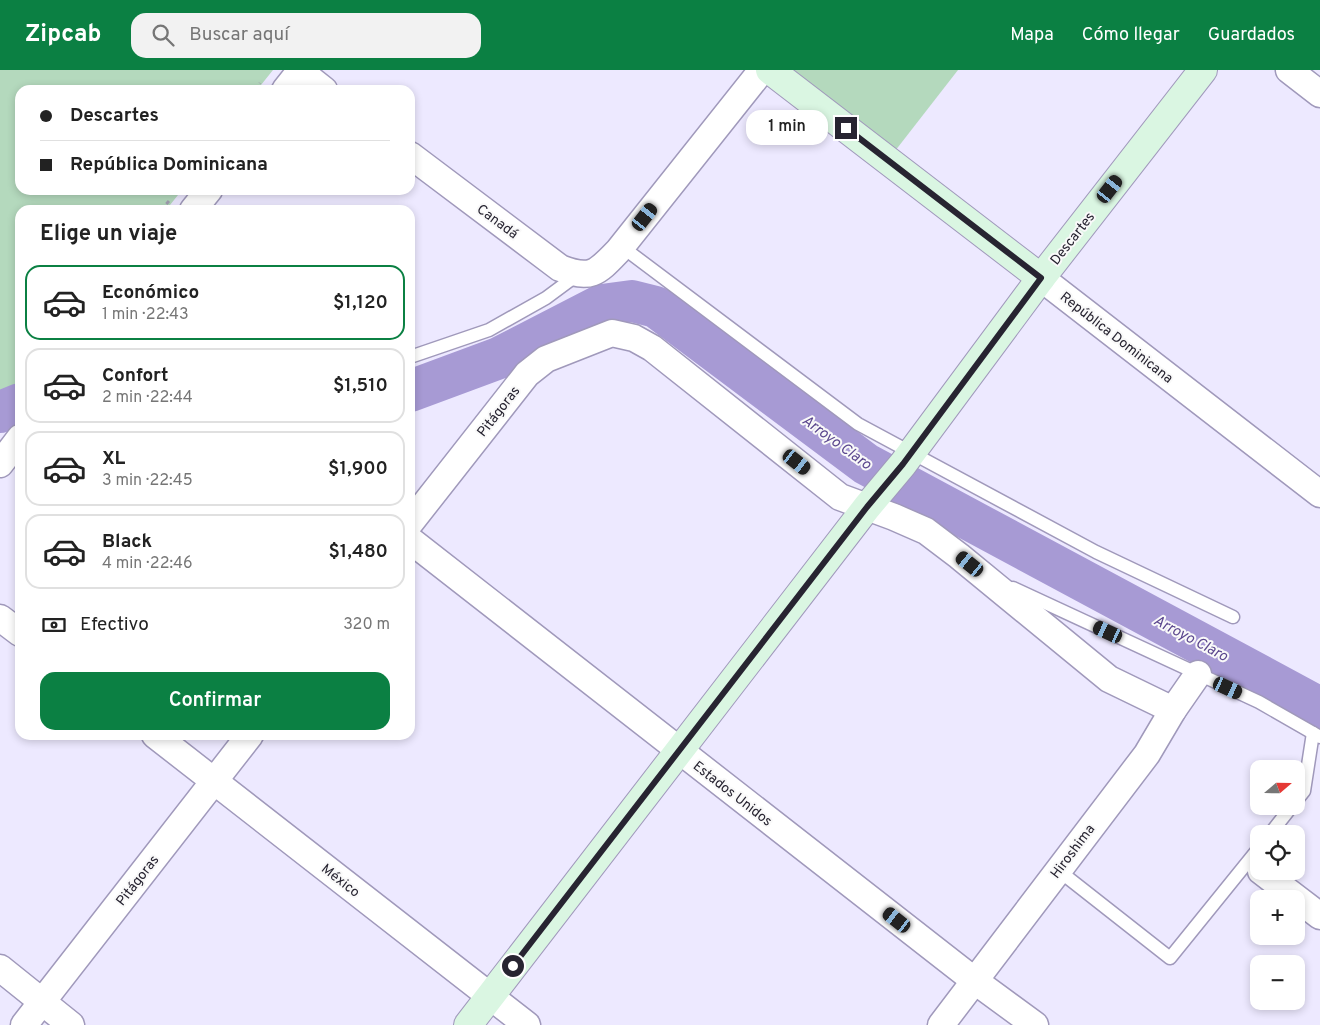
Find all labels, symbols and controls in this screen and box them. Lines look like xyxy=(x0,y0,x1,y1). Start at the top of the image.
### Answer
search box xyxy=(131,13,481,58)
text: Zipcab xyxy=(25,20,101,50)
icon: search xyxy=(149,21,177,49)
text: Buscar aquí xyxy=(189,23,289,47)
text: Mapa xyxy=(1010,24,1054,47)
text: Cómo llegar xyxy=(1082,24,1180,47)
text: Guardados xyxy=(1208,24,1295,47)
text: Descartes xyxy=(70,104,159,128)
callout: 1 min xyxy=(746,110,828,146)
text: 1 min xyxy=(768,117,806,137)
route end xyxy=(835,117,857,139)
text: República Dominicana xyxy=(70,153,268,177)
car xyxy=(1094,173,1125,205)
street label: Canadá xyxy=(473,201,521,243)
car xyxy=(629,201,660,233)
street label: Descartes xyxy=(1047,209,1099,269)
text: Elige un viaje xyxy=(40,221,177,248)
icon: car xyxy=(42,280,87,325)
text: Económico xyxy=(102,281,199,305)
street label: República Dominicana xyxy=(1056,289,1176,388)
text: $1,120 xyxy=(333,291,388,315)
text: 1 min · 22:43 xyxy=(102,305,189,325)
icon: car xyxy=(42,363,87,408)
text: Confort xyxy=(102,364,168,388)
text: $1,510 xyxy=(333,374,388,398)
street label: Pitágoras xyxy=(474,383,524,441)
text: 2 min · 22:44 xyxy=(102,388,193,408)
water label: Arroyo Claro xyxy=(798,412,875,475)
icon: car xyxy=(42,446,87,491)
text: XL xyxy=(102,447,125,471)
car xyxy=(780,447,813,477)
text: $1,900 xyxy=(328,457,388,481)
text: 3 min · 22:45 xyxy=(102,471,193,491)
icon: car xyxy=(42,529,87,574)
text: Black xyxy=(102,530,152,554)
text: $1,480 xyxy=(328,540,388,564)
car xyxy=(953,549,986,579)
text: 4 min · 22:46 xyxy=(102,554,193,574)
icon: cash xyxy=(40,611,68,639)
water label: Arroyo Claro xyxy=(1150,612,1231,667)
text: Efectivo xyxy=(80,613,149,637)
text: 320 m xyxy=(343,615,390,635)
car xyxy=(1091,619,1124,645)
button: Confirmar xyxy=(40,672,390,730)
car xyxy=(1211,675,1244,701)
street label: Estados Unidos xyxy=(689,758,775,830)
north arrow xyxy=(1250,760,1305,815)
map controls xyxy=(1250,760,1305,1010)
street label: Hiroshima xyxy=(1047,821,1099,882)
button: locate xyxy=(1250,825,1305,880)
street label: Pitágoras xyxy=(113,852,163,910)
street label: México xyxy=(317,861,363,902)
button: + xyxy=(1250,890,1305,945)
car xyxy=(880,905,913,935)
route start xyxy=(502,955,524,977)
button: − xyxy=(1250,955,1305,1010)

